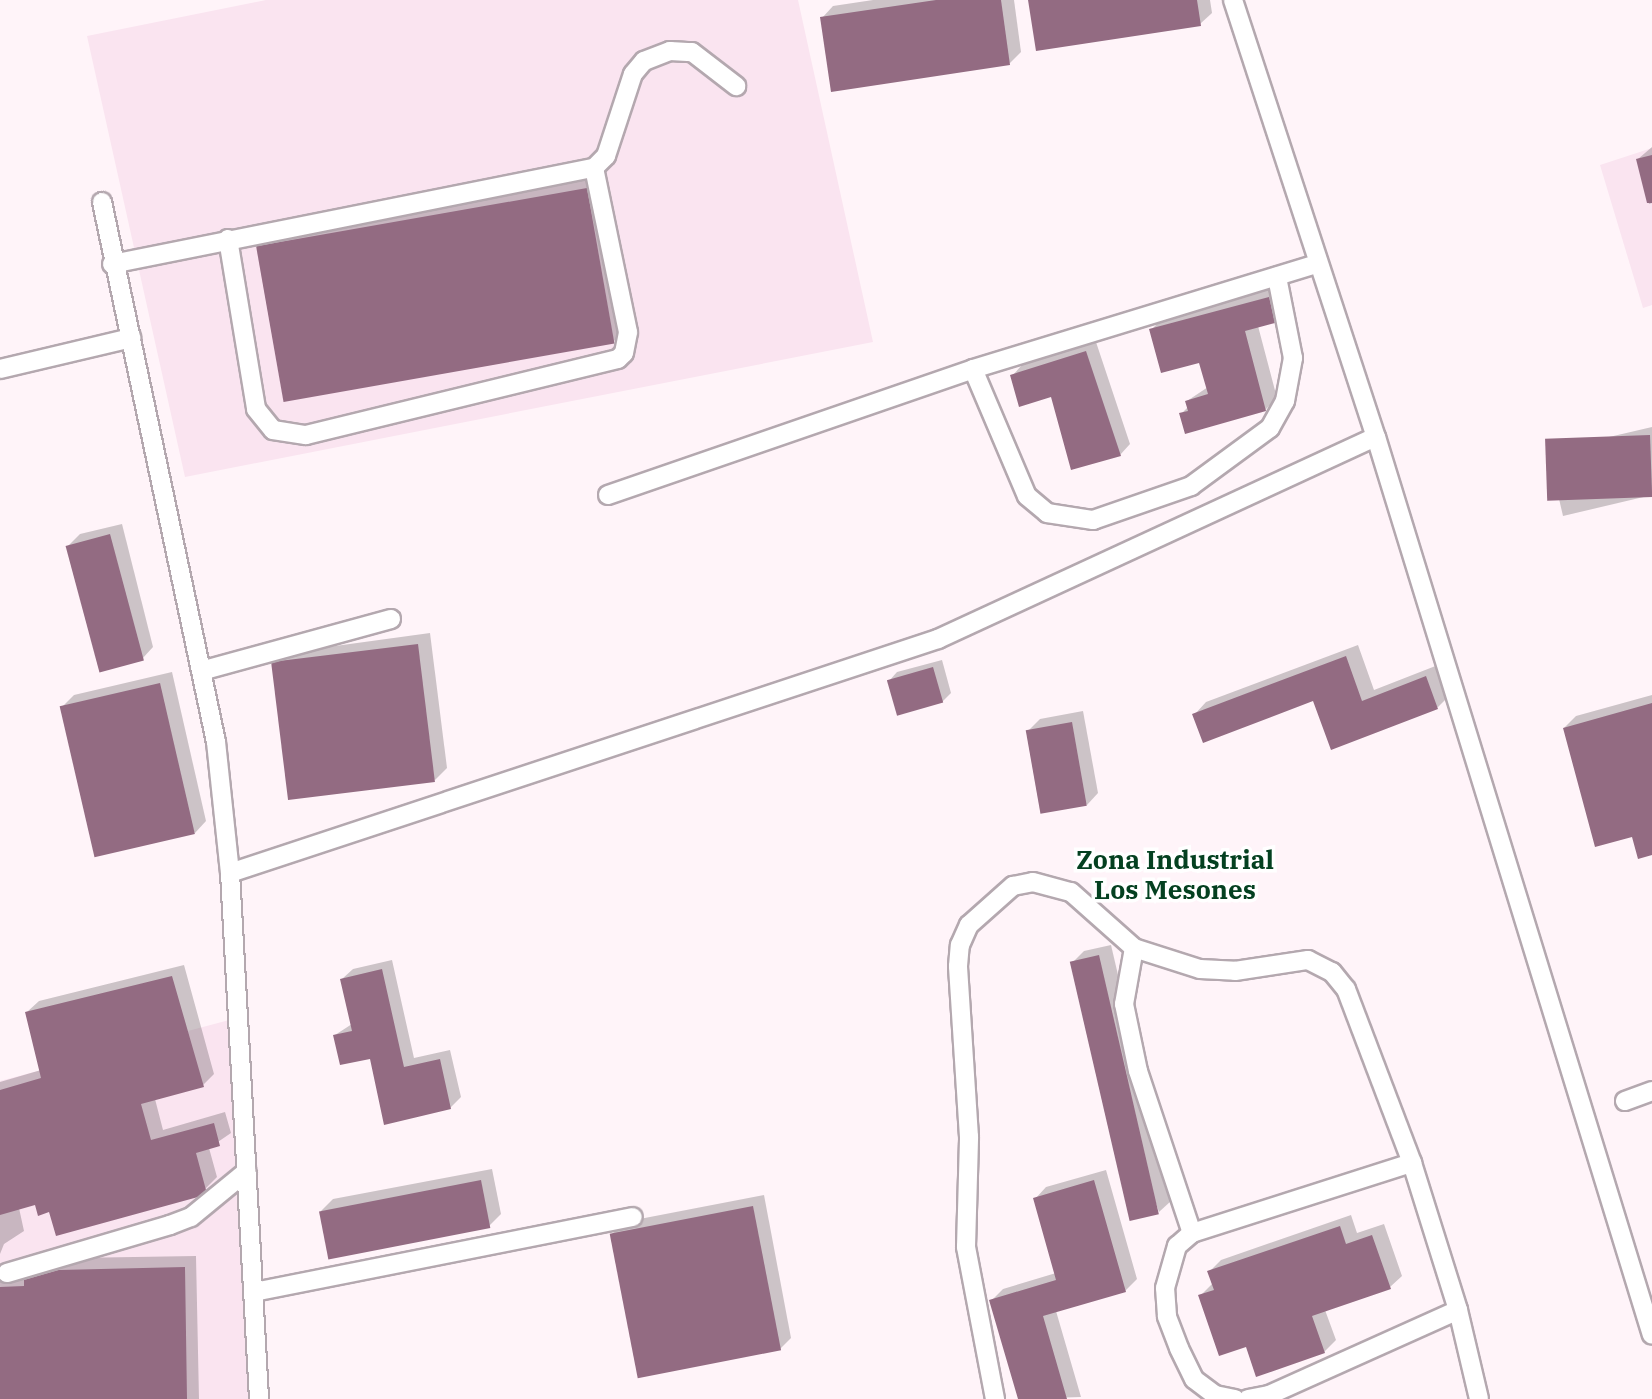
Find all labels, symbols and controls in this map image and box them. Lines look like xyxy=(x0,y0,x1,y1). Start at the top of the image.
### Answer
district label: Zona Industrial Los Mesones xyxy=(1076,844,1274,906)

